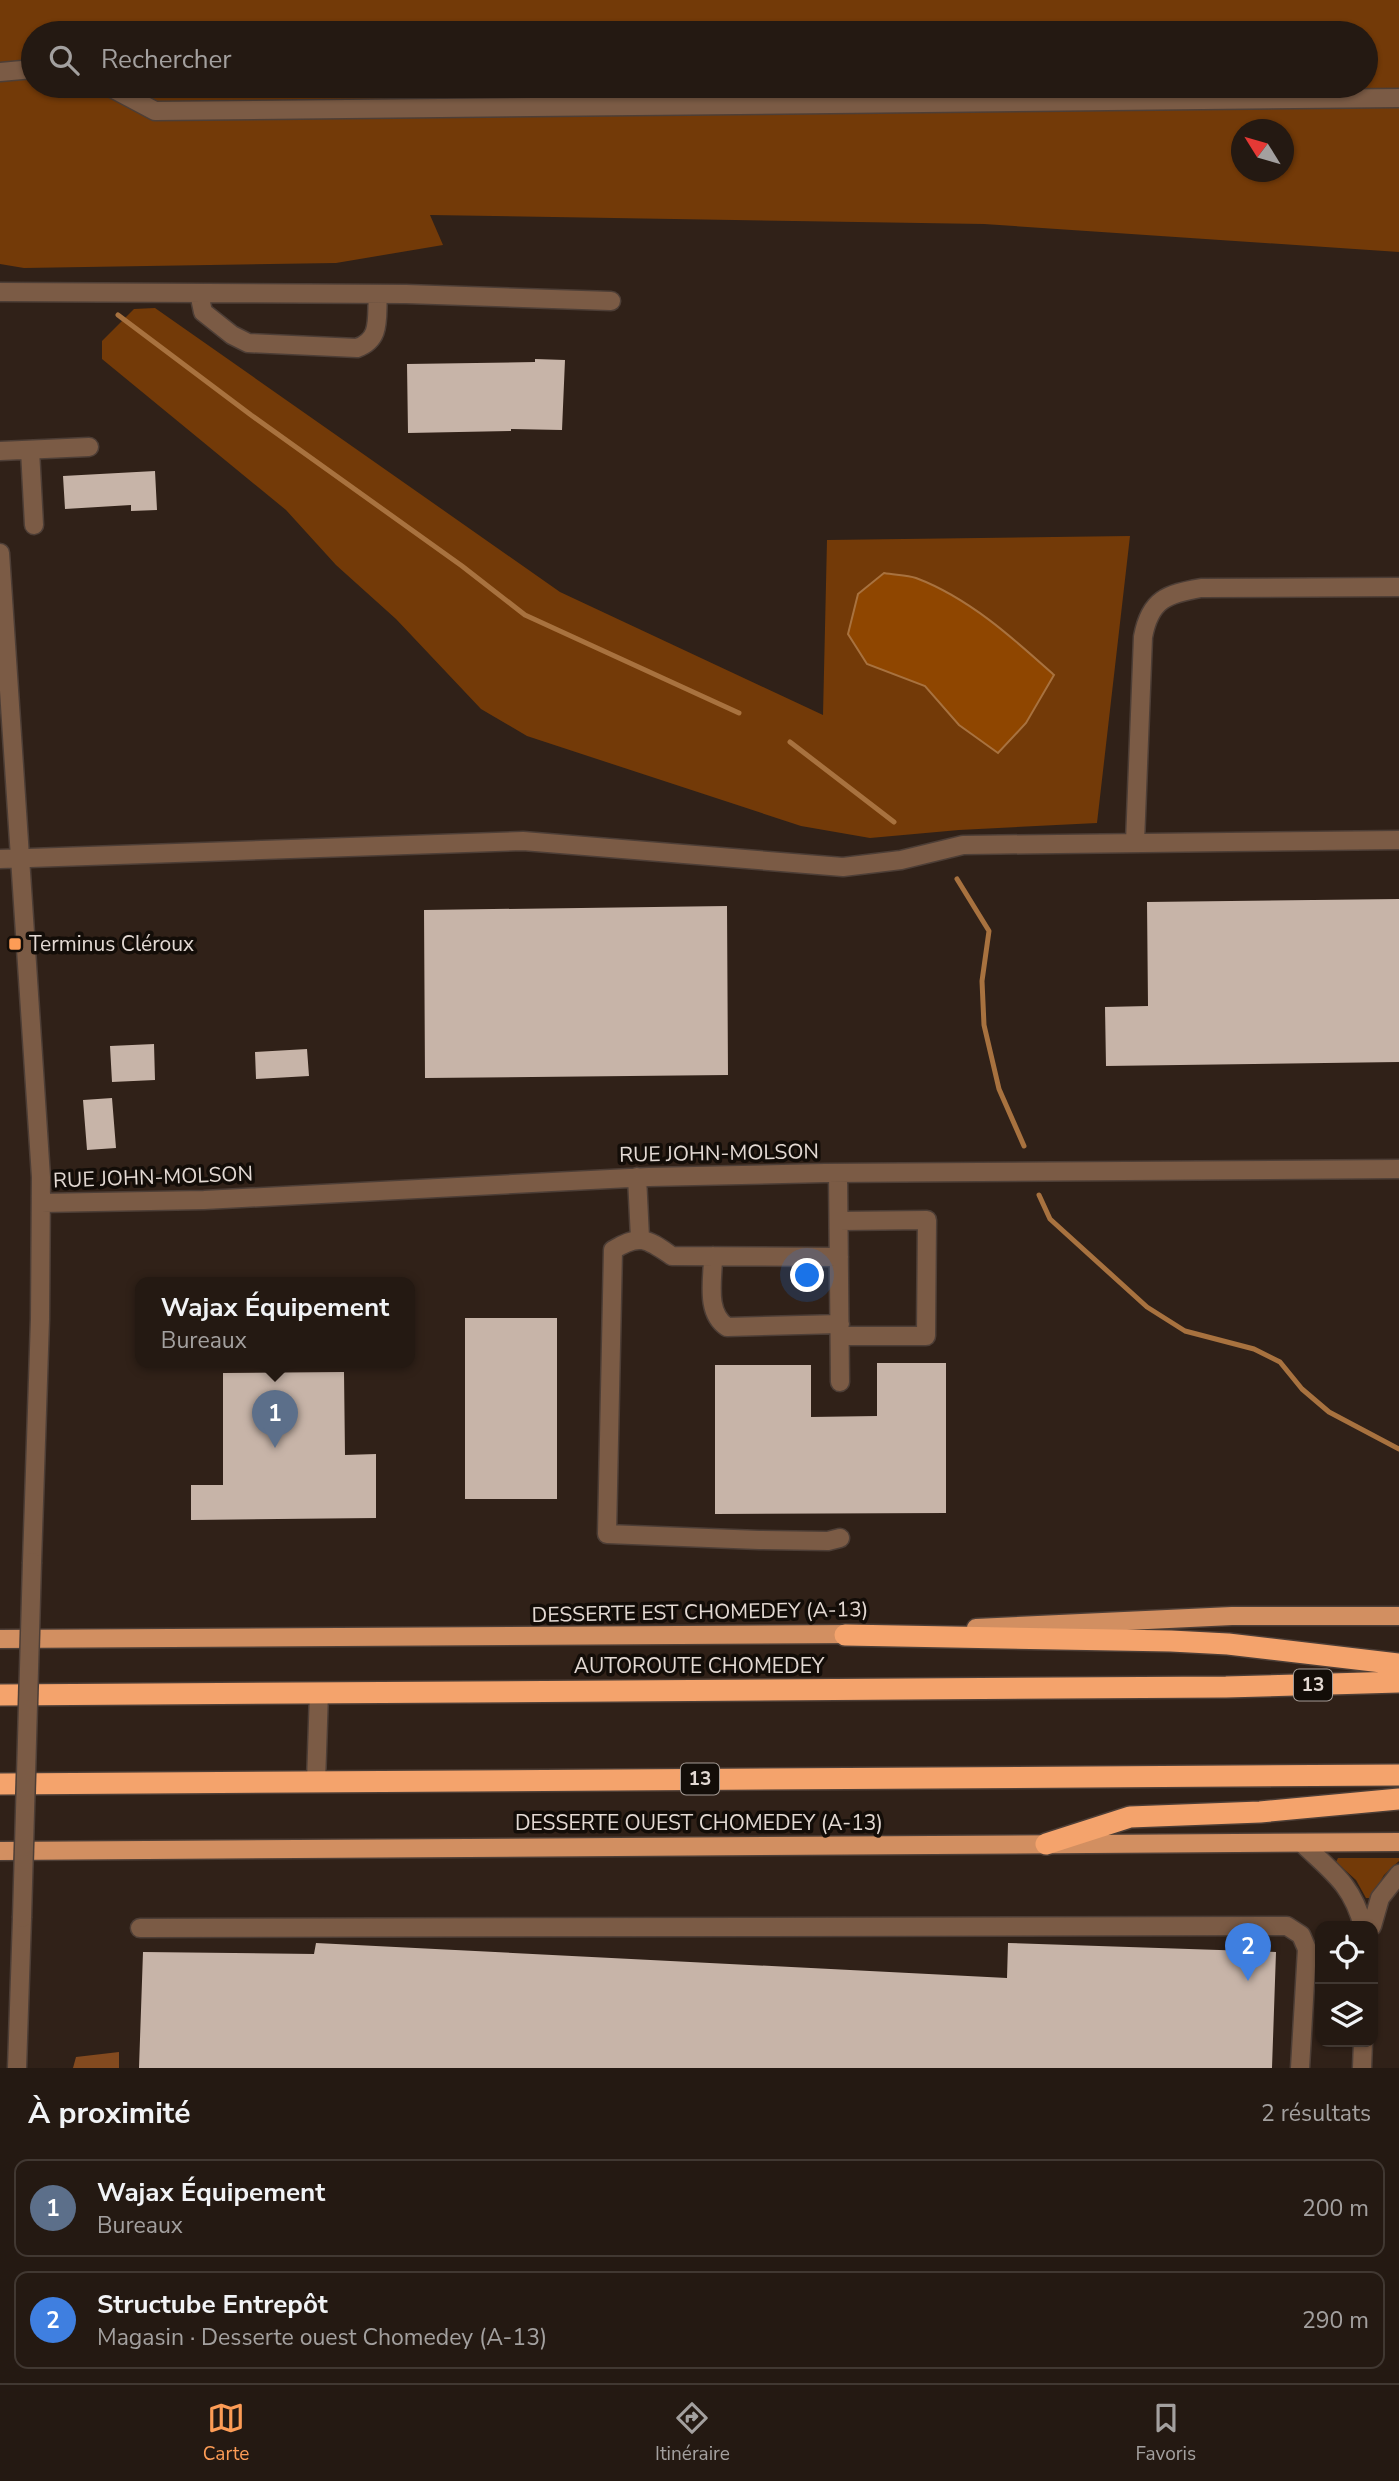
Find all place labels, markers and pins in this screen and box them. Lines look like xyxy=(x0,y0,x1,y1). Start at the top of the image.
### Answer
place label: Terminus Cléroux xyxy=(29,930,194,958)
marker: Terminus Cléroux xyxy=(7,936,23,952)
pin: 1 xyxy=(252,1390,298,1448)
pin: 2 xyxy=(1225,1923,1271,1981)

